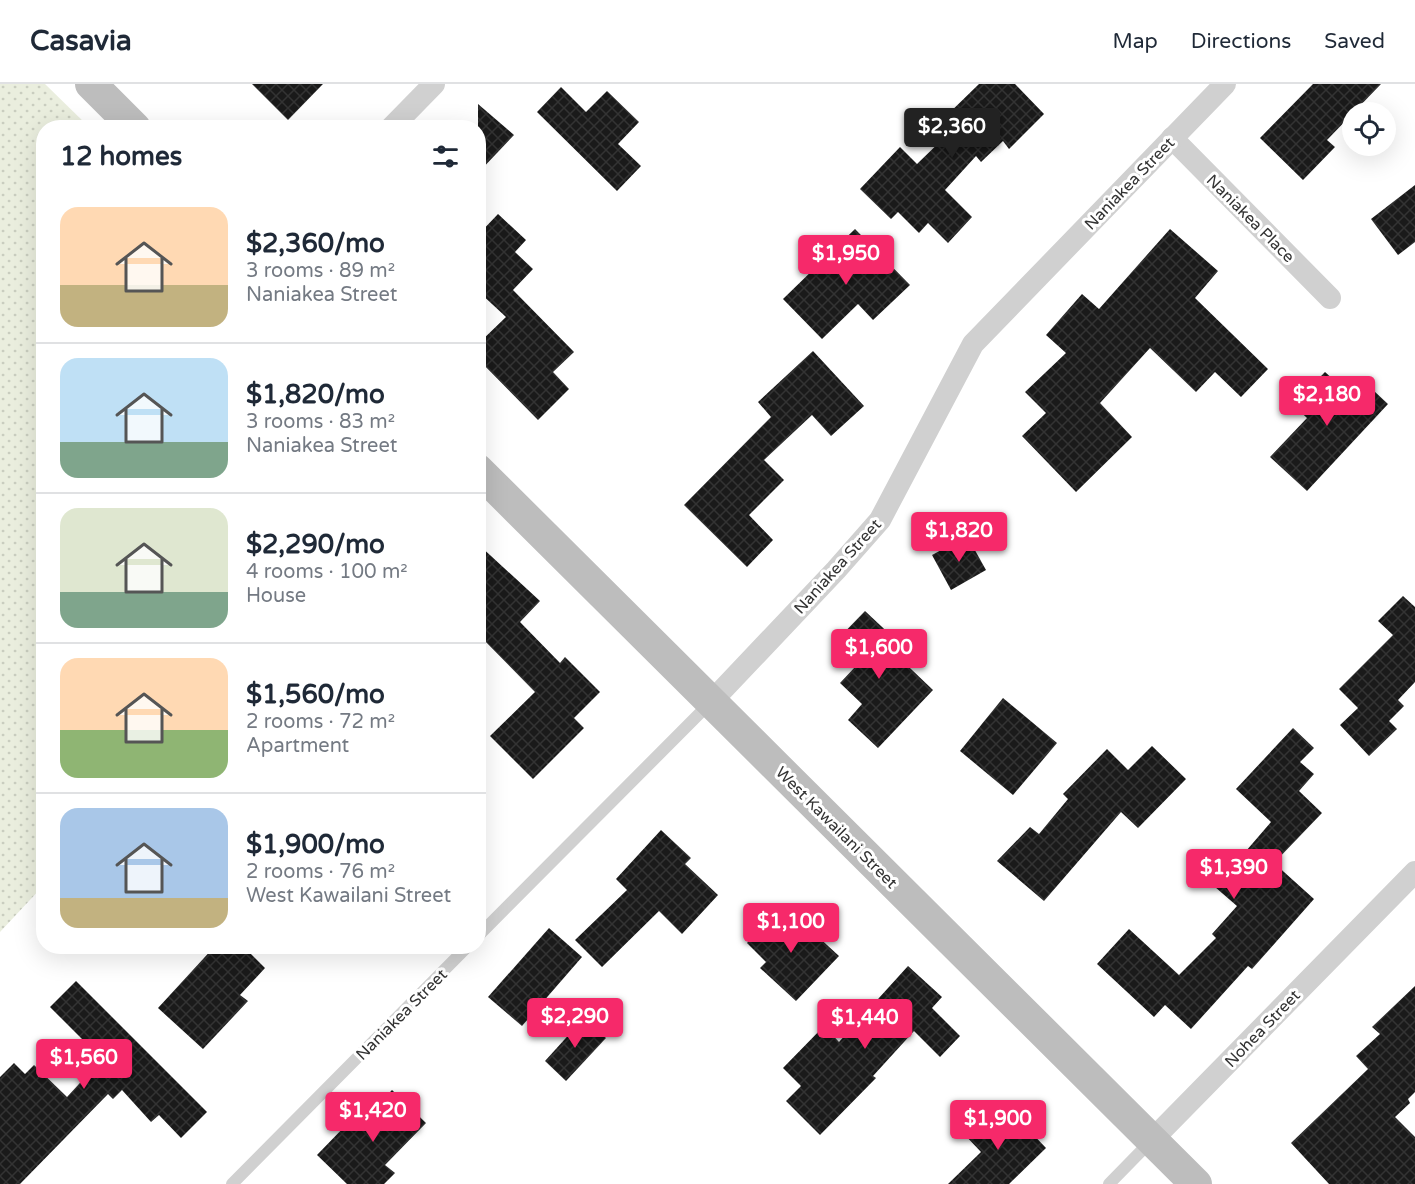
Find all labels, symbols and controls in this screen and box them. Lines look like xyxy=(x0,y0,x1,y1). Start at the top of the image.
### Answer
text: Casavia xyxy=(30,24,132,58)
text: Map xyxy=(1112,29,1158,54)
text: Directions xyxy=(1191,29,1291,54)
text: Saved xyxy=(1324,29,1385,54)
map controls xyxy=(1342,102,1396,156)
button: locate xyxy=(1342,102,1396,156)
pin: $2,360 xyxy=(903,108,1001,159)
text: $2,360 xyxy=(918,115,986,139)
street label: Naniakea Street xyxy=(1080,133,1179,234)
icon: filters xyxy=(429,140,462,173)
text: 12 homes xyxy=(60,141,182,172)
street label: Naniakea Place xyxy=(1202,170,1299,267)
text: $2,360/mo xyxy=(246,228,385,259)
icon: home xyxy=(108,231,180,303)
pin: $1,950 xyxy=(797,235,895,286)
text: $1,950 xyxy=(812,242,880,266)
text: 3 rooms · 89 m² xyxy=(246,259,395,283)
text: Naniakea Street xyxy=(246,283,397,307)
pin: $2,180 xyxy=(1278,376,1376,427)
text: $1,820/mo xyxy=(246,379,385,410)
icon: home xyxy=(108,382,180,454)
text: $2,180 xyxy=(1293,383,1361,407)
text: 3 rooms · 83 m² xyxy=(246,410,395,434)
text: Naniakea Street xyxy=(246,434,397,458)
pin: $1,820 xyxy=(910,512,1008,563)
street label: Naniakea Street xyxy=(790,515,886,618)
text: $1,820 xyxy=(925,519,993,543)
text: $2,290/mo xyxy=(246,529,385,560)
icon: home xyxy=(108,532,180,604)
text: 4 rooms · 100 m² xyxy=(246,560,408,584)
text: House xyxy=(246,584,306,608)
pin: $1,600 xyxy=(830,629,928,680)
text: $1,600 xyxy=(845,636,913,660)
text: $1,560/mo xyxy=(246,679,385,710)
icon: home xyxy=(108,682,180,754)
text: 2 rooms · 72 m² xyxy=(246,710,395,734)
text: Apartment xyxy=(246,734,349,758)
street label: West Kawailani Street xyxy=(771,763,901,893)
text: $1,900/mo xyxy=(246,829,385,860)
icon: home xyxy=(108,832,180,904)
pin: $1,390 xyxy=(1185,849,1283,900)
text: $1,390 xyxy=(1200,856,1268,880)
text: 2 rooms · 76 m² xyxy=(246,860,395,884)
text: West Kawailani Street xyxy=(246,884,451,908)
pin: $1,100 xyxy=(742,903,840,954)
text: $1,100 xyxy=(757,910,825,934)
street label: Naniakea Street xyxy=(352,965,452,1065)
street label: Nohea Street xyxy=(1221,986,1305,1072)
pin: $2,290 xyxy=(526,998,624,1049)
pin: $1,440 xyxy=(816,999,914,1050)
text: $2,290 xyxy=(541,1005,609,1029)
text: $1,440 xyxy=(831,1006,899,1030)
pin: $1,560 xyxy=(35,1039,133,1090)
text: $1,560 xyxy=(50,1046,118,1070)
pin: $1,420 xyxy=(324,1092,422,1143)
text: $1,420 xyxy=(339,1099,407,1123)
pin: $1,900 xyxy=(949,1100,1047,1151)
text: $1,900 xyxy=(964,1107,1032,1131)

